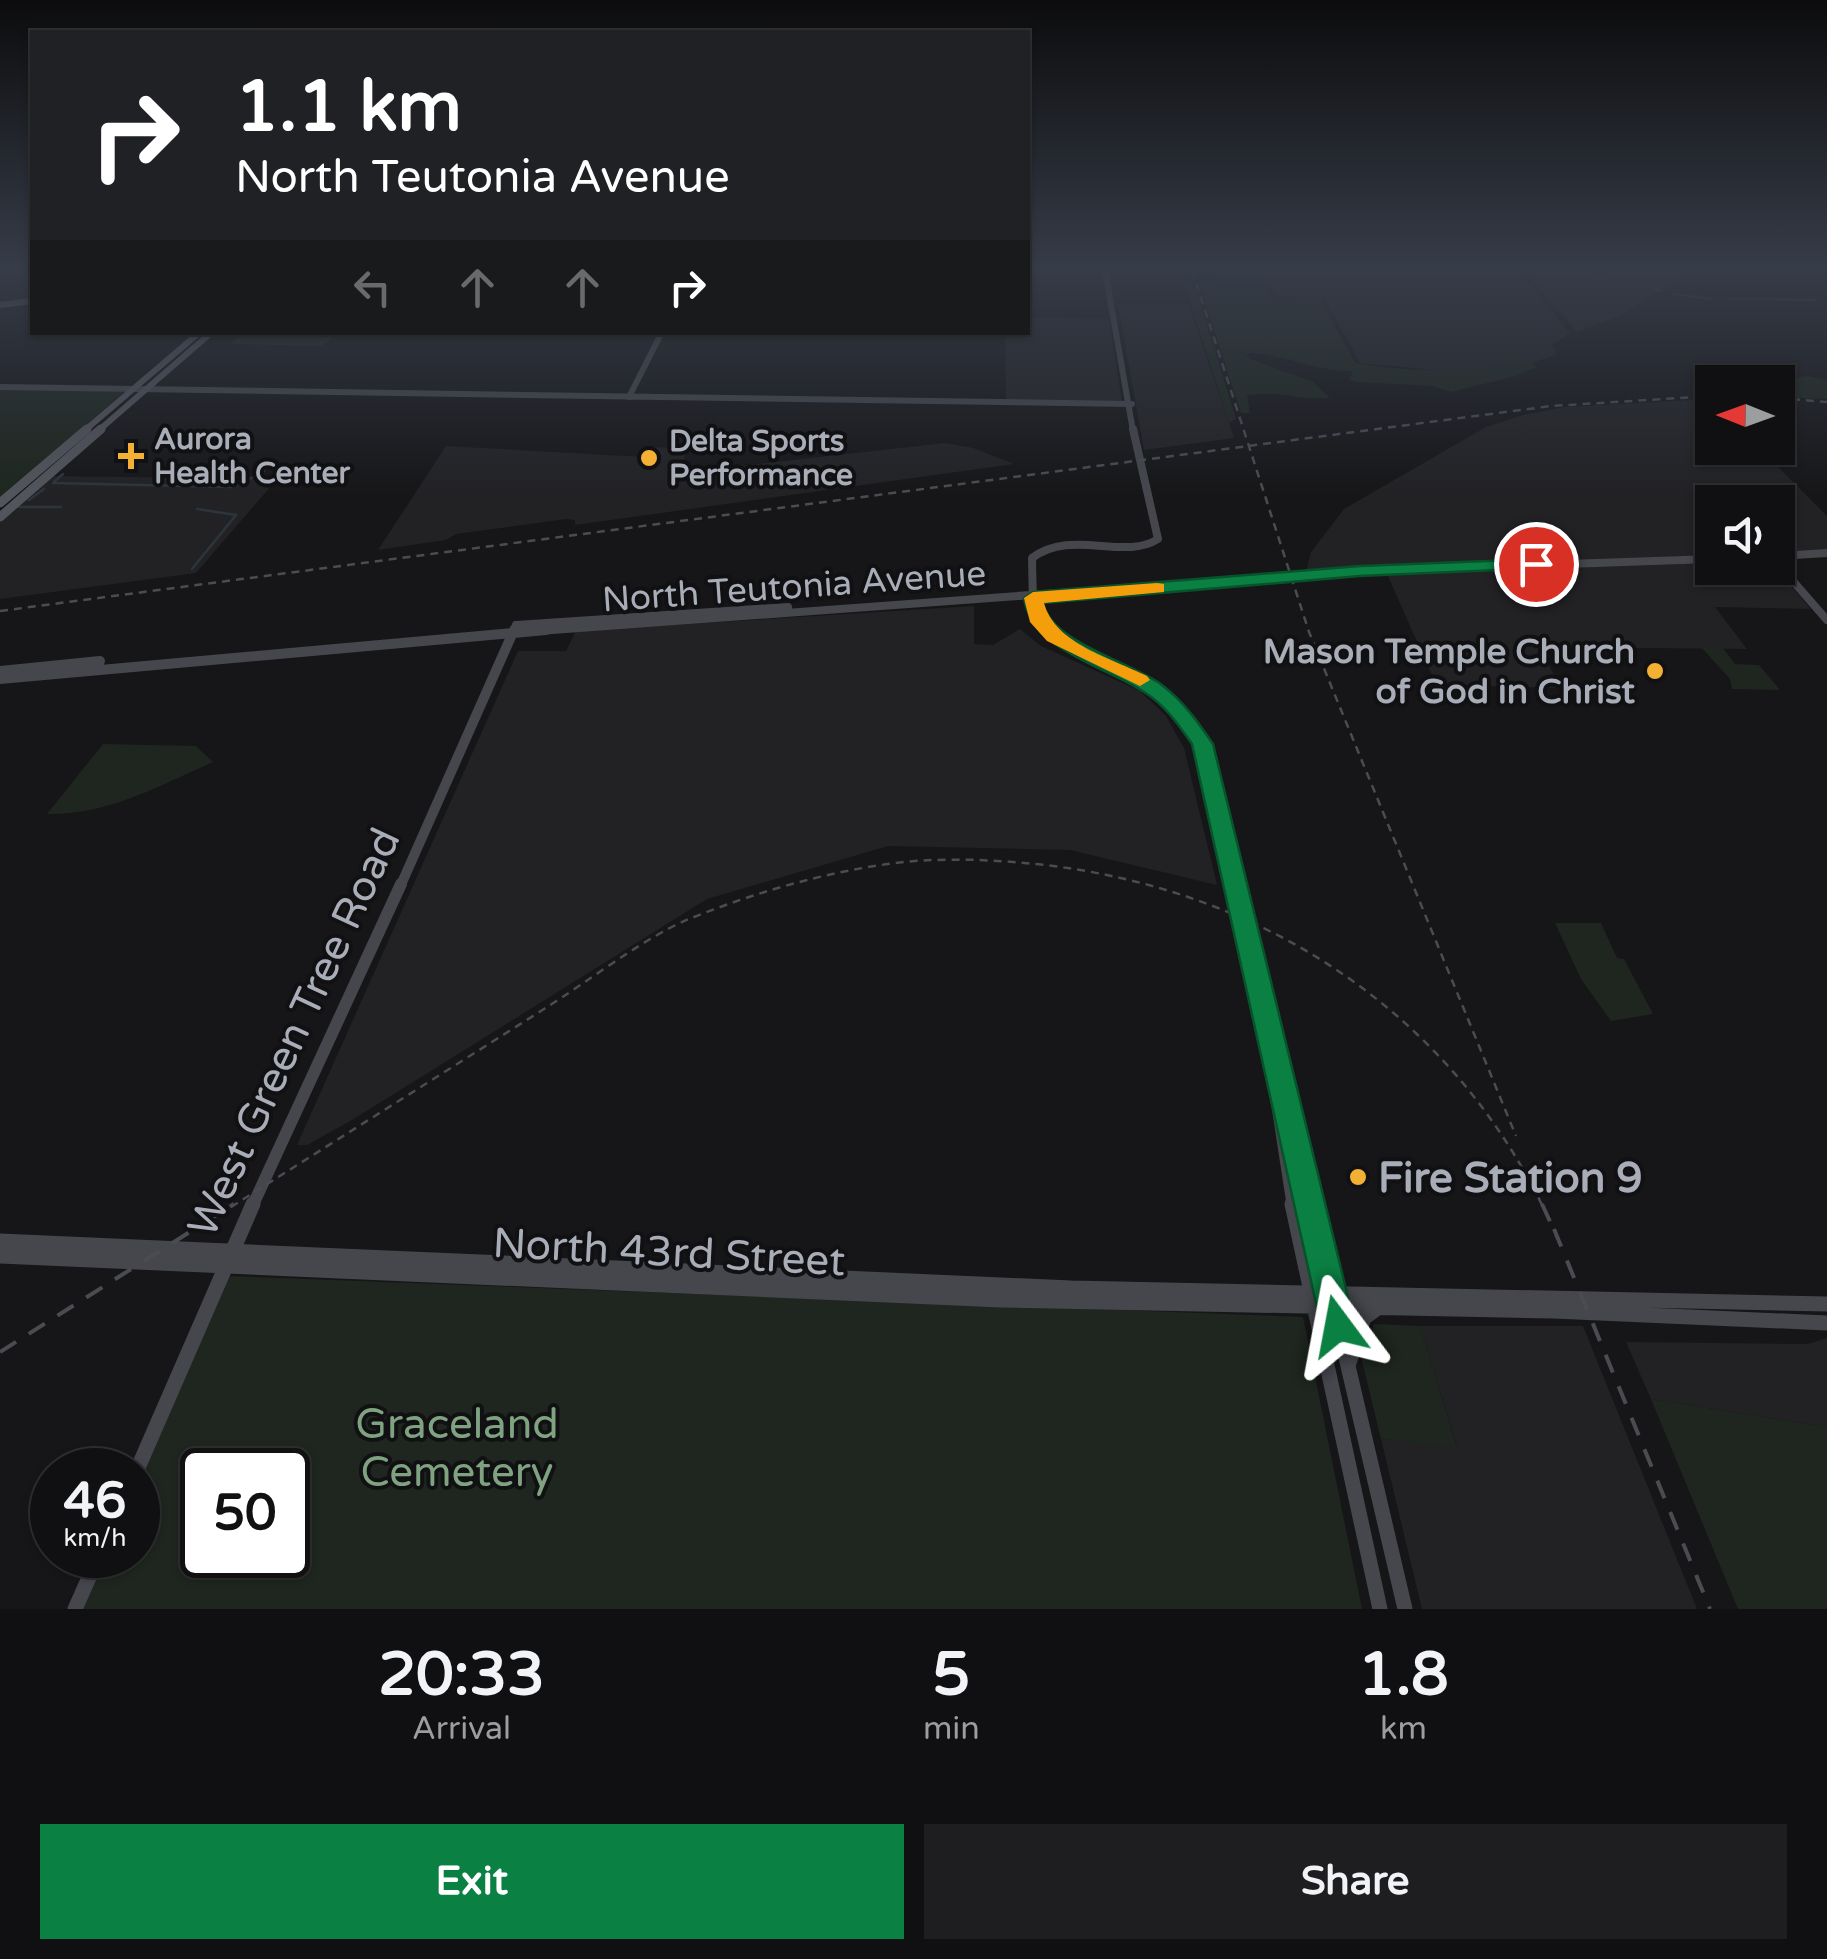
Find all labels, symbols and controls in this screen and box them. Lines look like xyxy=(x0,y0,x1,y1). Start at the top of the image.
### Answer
text: 1.1 km xyxy=(235,66,462,150)
icon: right xyxy=(70,70,200,200)
text: North Teutonia Avenue xyxy=(235,151,730,205)
icon: left xyxy=(345,260,400,315)
icon: ahead xyxy=(450,260,505,315)
icon: ahead xyxy=(555,260,610,315)
icon: right xyxy=(660,260,715,315)
north arrow xyxy=(1695,365,1795,465)
map controls xyxy=(1695,365,1795,585)
place label: Aurora Health Center xyxy=(154,421,351,492)
place label: Delta Sports Performance xyxy=(669,423,853,494)
marker: Aurora Health Center xyxy=(118,443,144,469)
marker: Delta Sports Performance xyxy=(638,447,660,469)
button: sound xyxy=(1695,485,1795,585)
pin xyxy=(1494,522,1579,607)
icon: arrive xyxy=(1509,537,1564,592)
street label: North Teutonia Avenue xyxy=(601,553,987,621)
place label: Mason Temple Church of God in Christ xyxy=(1263,631,1636,713)
marker: Mason Temple Church of God in Christ xyxy=(1644,660,1666,682)
street label: West Green Tree Road xyxy=(177,820,412,1245)
place label: Fire Station 9 xyxy=(1378,1153,1643,1204)
marker: Fire Station 9 xyxy=(1347,1166,1369,1188)
street label: North 43rd Street xyxy=(491,1218,846,1287)
position arrow xyxy=(1286,1274,1390,1378)
park label: Graceland Cemetery xyxy=(355,1399,559,1498)
speed limit sign: 50 xyxy=(180,1448,310,1578)
text: 46 xyxy=(64,1471,126,1531)
text: km/h xyxy=(64,1523,126,1553)
text: 20:33 xyxy=(378,1639,545,1711)
text: 5 xyxy=(932,1639,970,1711)
text: 1.8 xyxy=(1358,1639,1449,1711)
text: Arrival xyxy=(412,1710,511,1748)
text: min xyxy=(923,1710,980,1748)
text: km xyxy=(1380,1710,1427,1748)
button: Exit xyxy=(40,1824,904,1939)
button: Share xyxy=(924,1824,1787,1939)

